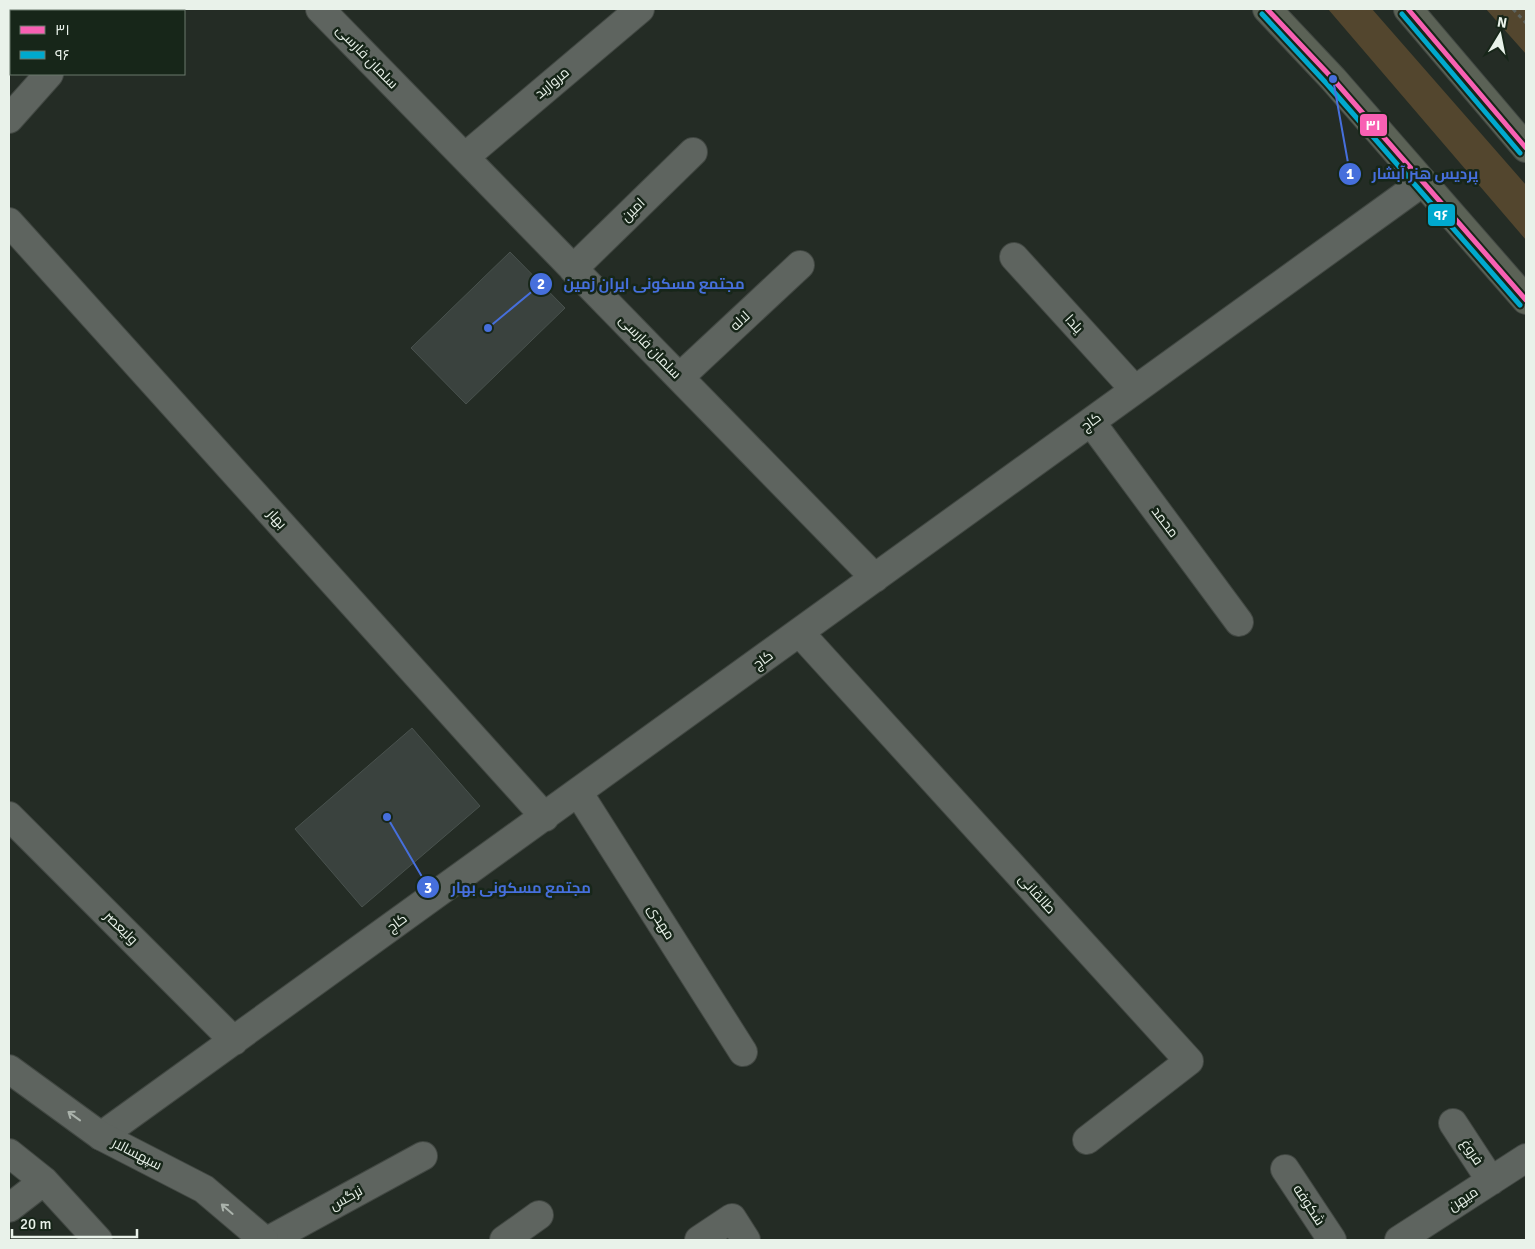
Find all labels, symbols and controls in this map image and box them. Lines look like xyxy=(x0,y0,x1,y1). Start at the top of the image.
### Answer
legend xyxy=(10,10,185,75)
north arrow xyxy=(1475,10,1525,60)
text: N xyxy=(1496,13,1508,32)
text: ۳۱ xyxy=(55,21,70,39)
street label: سلمان فارسی xyxy=(332,22,402,92)
text: ۹۶ xyxy=(55,46,70,64)
street label: مروارید xyxy=(531,64,573,102)
line badge: ۳۱ xyxy=(1359,113,1388,137)
text: ۳۱ xyxy=(1365,117,1381,134)
callout: پردیس هنر آبشار xyxy=(1337,159,1489,189)
text: 1 xyxy=(1346,165,1354,183)
text: پردیس هنر آبشار xyxy=(1371,165,1479,185)
street label: امین xyxy=(618,195,648,225)
line badge: ۹۶ xyxy=(1427,203,1456,227)
text: ۹۶ xyxy=(1434,207,1449,224)
callout: مجتمع مسکونی ایران زمین xyxy=(528,269,755,299)
text: 2 xyxy=(537,275,545,293)
text: مجتمع مسکونی ایران زمین xyxy=(563,275,745,294)
street label: لاله xyxy=(727,308,753,334)
street label: یلدا xyxy=(1061,311,1087,337)
street label: سلمان فارسی xyxy=(615,312,685,382)
street label: کاج xyxy=(1078,409,1104,435)
street label: محمد xyxy=(1148,503,1182,541)
street label: بهار xyxy=(263,505,290,532)
street label: کاج xyxy=(750,647,776,673)
street label: طالقانی xyxy=(1015,871,1059,917)
callout: مجتمع مسکونی بهار xyxy=(416,872,601,902)
text: 3 xyxy=(424,879,432,897)
text: مجتمع مسکونی بهار xyxy=(450,879,591,898)
street label: مهدی xyxy=(644,901,678,943)
street label: ولیعصر xyxy=(100,907,141,948)
street label: کاج xyxy=(384,910,410,936)
one-way arrow xyxy=(67,1111,81,1121)
street label: سپهسالار xyxy=(108,1134,165,1175)
street label: فروغ xyxy=(1457,1136,1487,1168)
street label: شکوفه xyxy=(1289,1181,1329,1229)
street label: نرگس xyxy=(327,1182,365,1214)
street label: میهن xyxy=(1445,1183,1481,1215)
one-way arrow xyxy=(221,1203,234,1214)
scale bar xyxy=(12,1206,138,1238)
text: 20 m xyxy=(20,1215,51,1233)

